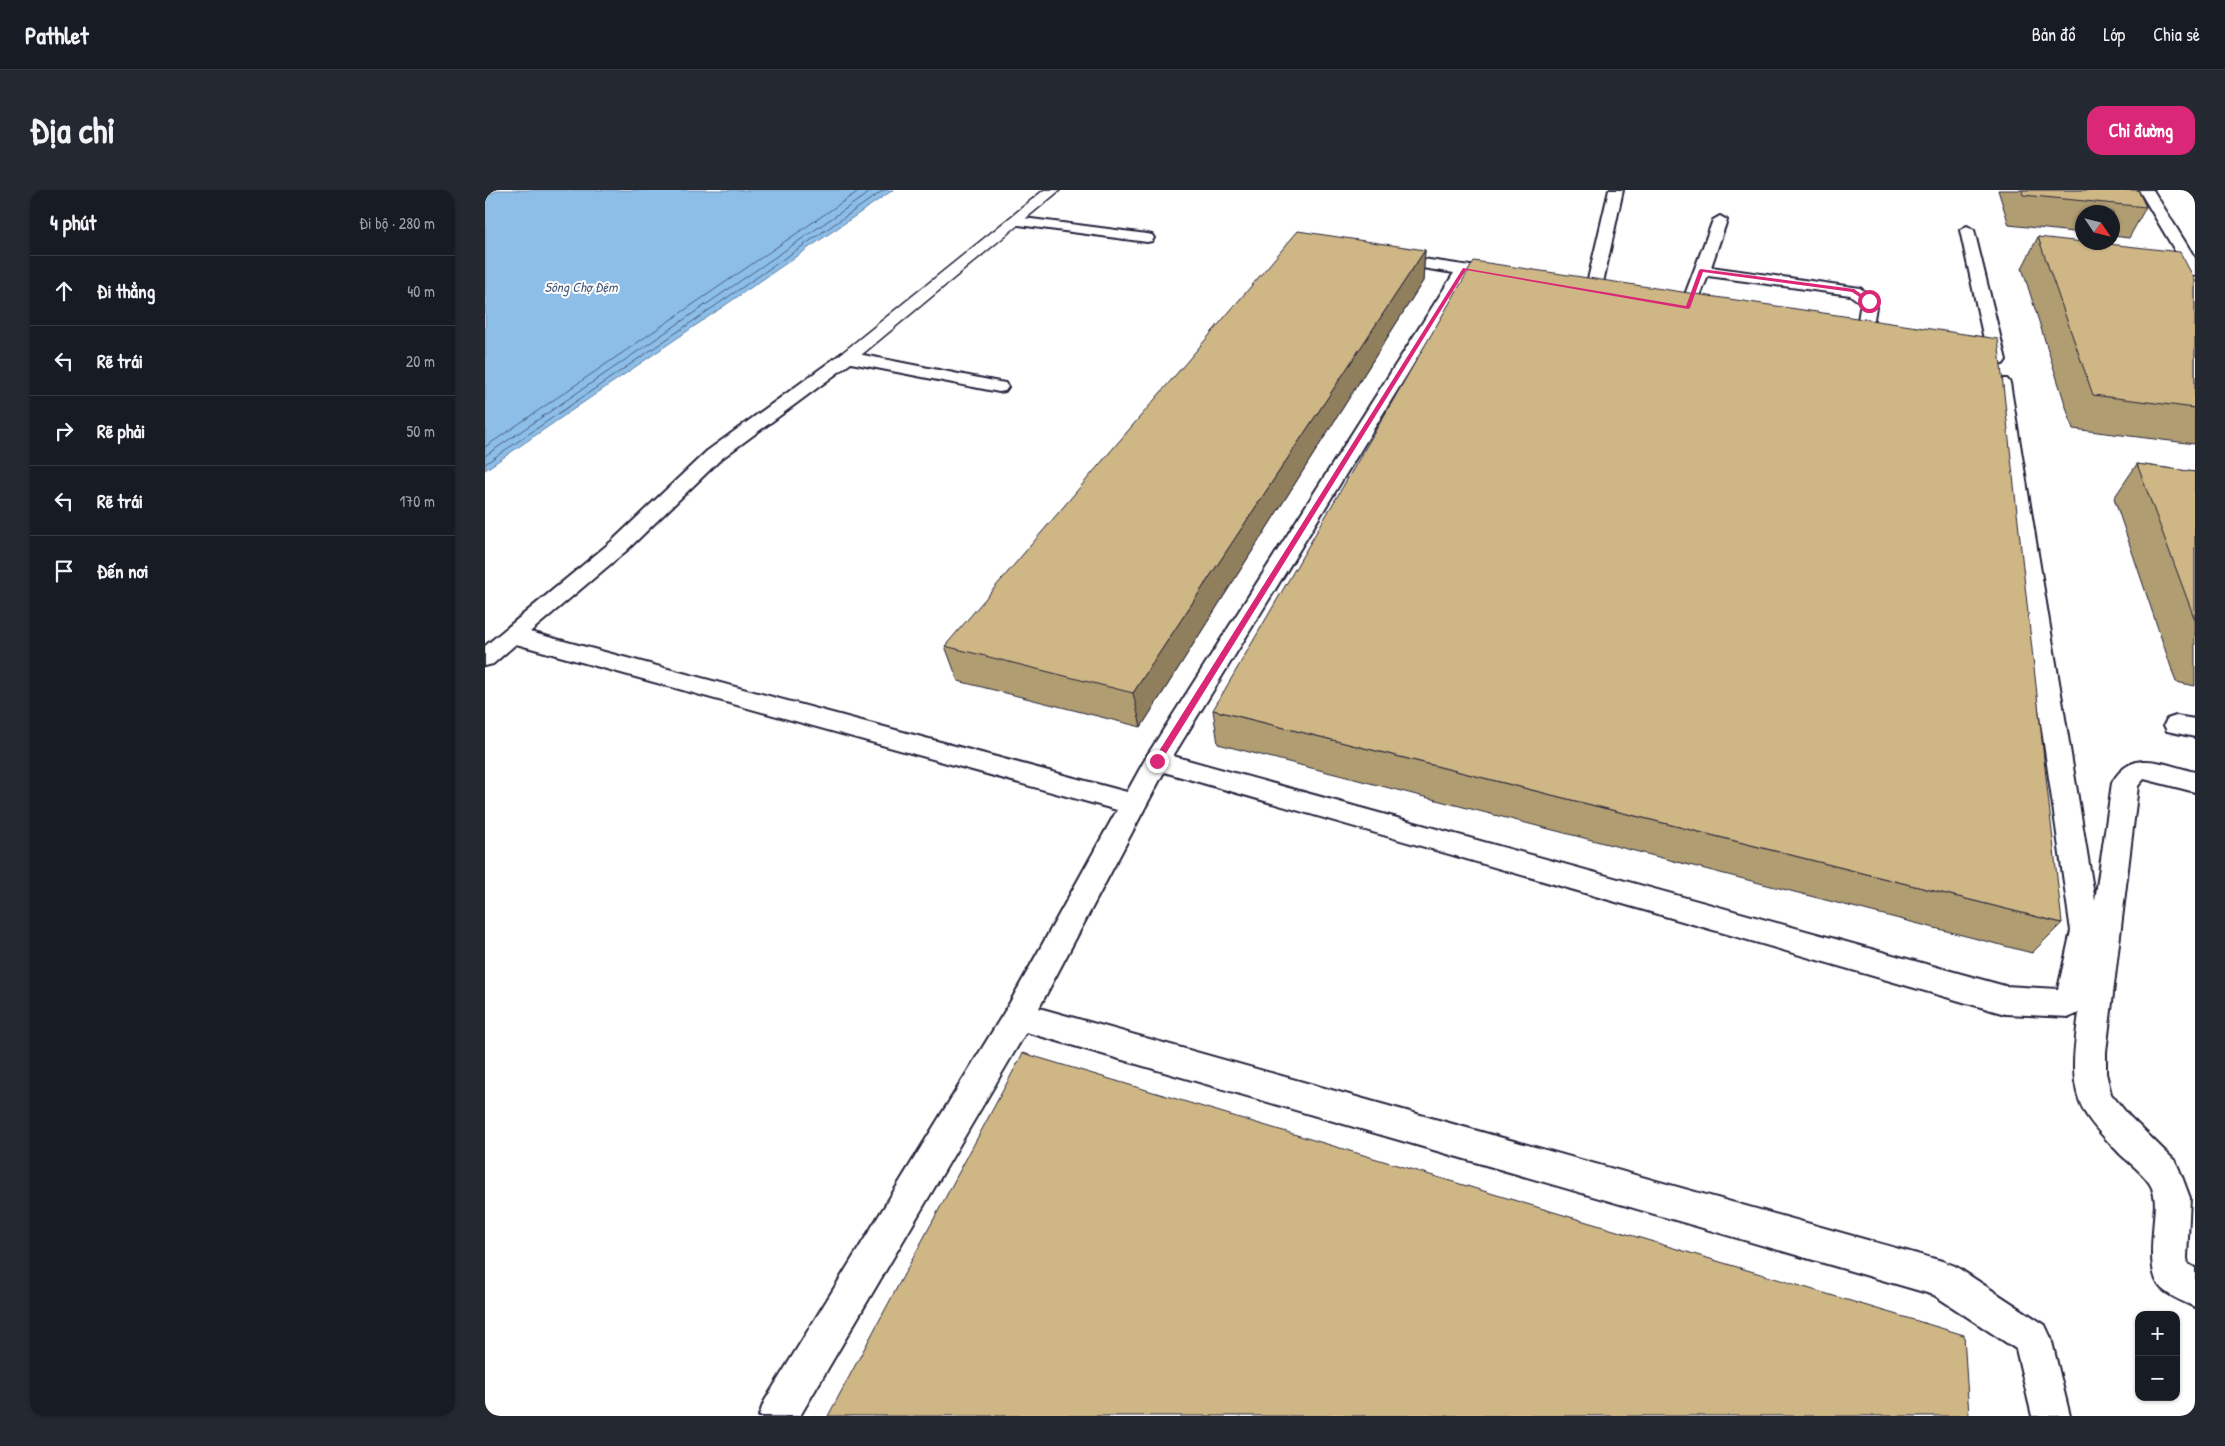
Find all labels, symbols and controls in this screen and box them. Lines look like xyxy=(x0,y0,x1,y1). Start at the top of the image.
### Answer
text: Pathlet xyxy=(25,19,88,51)
text: Bản đồ xyxy=(2032,22,2076,47)
text: Lớp xyxy=(2104,22,2125,47)
text: Chia sẻ xyxy=(2153,22,2200,47)
button: Chỉ đường xyxy=(2087,106,2195,155)
text: Địa chỉ xyxy=(30,107,115,154)
north arrow xyxy=(2075,205,2120,250)
text: 4 phút xyxy=(50,208,96,237)
text: Đi bộ · 280 m xyxy=(359,212,435,234)
icon: ahead xyxy=(50,277,78,305)
water label: Sông Chợ Đệm xyxy=(544,277,618,297)
text: Đi thẳng xyxy=(97,278,155,304)
text: 40 m xyxy=(407,280,435,302)
route start xyxy=(1858,290,1881,313)
icon: left xyxy=(50,347,78,375)
text: Rẽ trái xyxy=(97,348,143,374)
text: 20 m xyxy=(406,350,435,372)
icon: right xyxy=(50,417,78,445)
text: Rẽ phải xyxy=(97,418,145,444)
text: 50 m xyxy=(407,420,435,442)
icon: left xyxy=(50,487,78,515)
text: Rẽ trái xyxy=(97,488,143,514)
text: 170 m xyxy=(400,490,435,512)
icon: arrive xyxy=(50,557,78,585)
text: Đến nơi xyxy=(97,558,148,584)
route end xyxy=(1146,750,1169,773)
map controls xyxy=(2135,1311,2180,1401)
button: + xyxy=(2135,1311,2180,1356)
button: − xyxy=(2135,1356,2180,1401)

